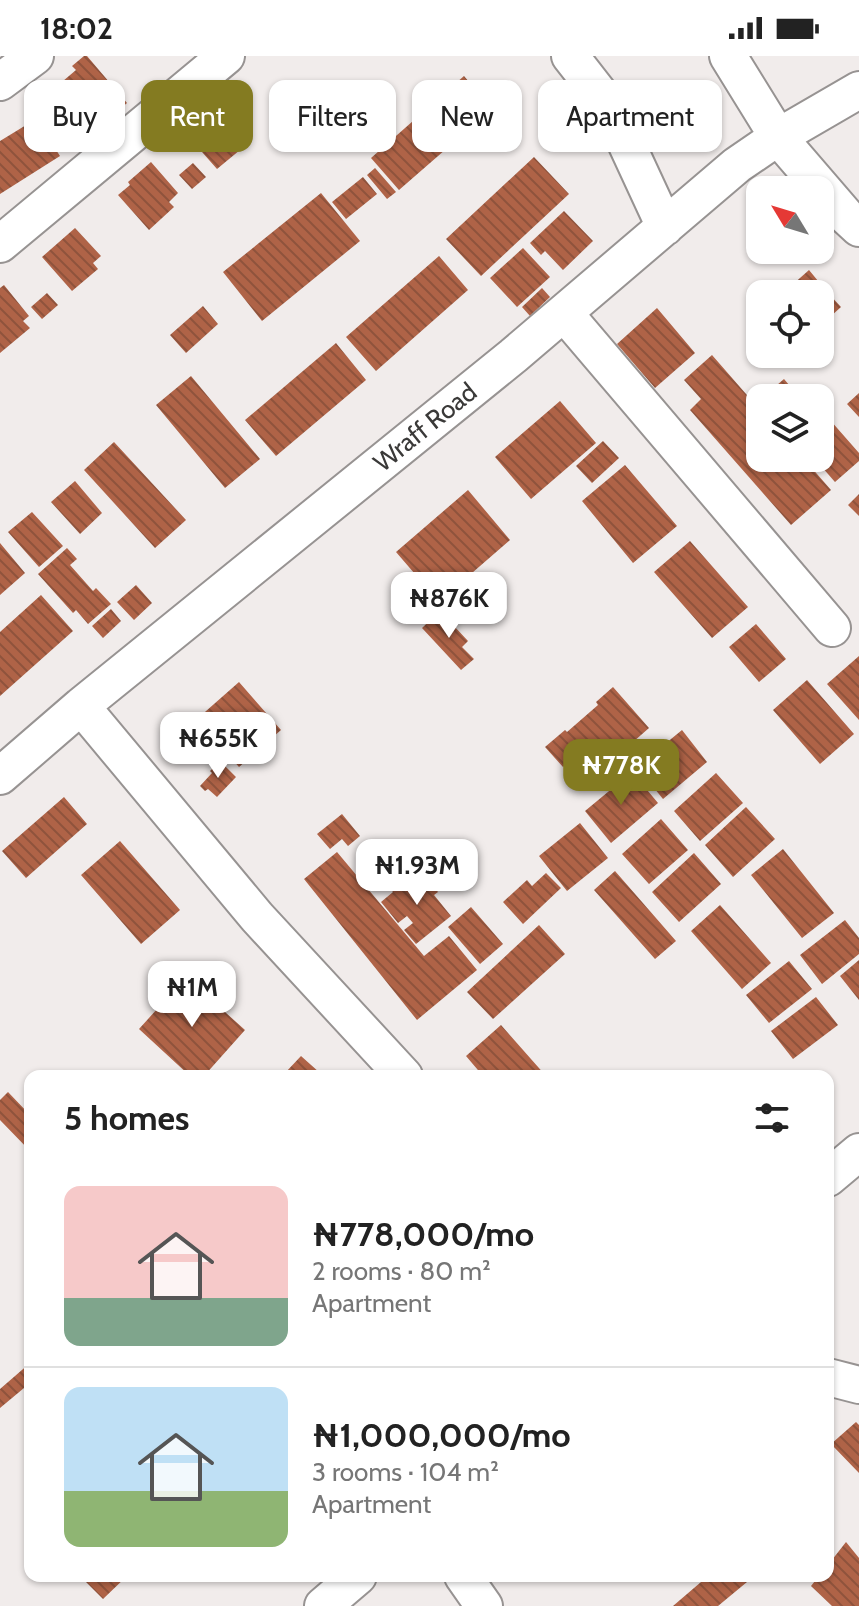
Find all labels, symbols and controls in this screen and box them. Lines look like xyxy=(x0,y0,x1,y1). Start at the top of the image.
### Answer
text: 18:02 xyxy=(40,10,113,47)
chip: Buy xyxy=(24,80,125,152)
chip: Rent xyxy=(141,80,253,152)
chip: Filters xyxy=(269,80,396,152)
chip: New xyxy=(412,80,522,152)
chip: Apartment xyxy=(538,80,722,152)
north arrow xyxy=(746,176,834,264)
map controls xyxy=(746,176,834,472)
button: locate xyxy=(746,280,834,368)
street label: Wraff Road xyxy=(367,376,483,478)
button: layers xyxy=(746,384,834,472)
pin: ₦876K xyxy=(393,572,505,640)
text: ₦876K xyxy=(409,582,489,614)
pin: ₦655K xyxy=(162,712,274,780)
text: ₦655K xyxy=(178,722,258,754)
pin: ₦778K xyxy=(565,739,677,807)
text: ₦778K xyxy=(581,749,661,781)
pin: ₦1.93M xyxy=(352,839,482,907)
text: ₦1.93M xyxy=(374,849,460,881)
pin: ₦1M xyxy=(153,961,231,1029)
text: ₦1M xyxy=(166,971,218,1003)
icon: filters xyxy=(750,1096,794,1140)
text: 5 homes xyxy=(64,1097,189,1139)
text: ₦778,000/mo xyxy=(312,1213,534,1255)
icon: home xyxy=(128,1218,224,1314)
text: 2 rooms · 80 m² xyxy=(312,1255,491,1287)
text: Apartment xyxy=(312,1287,431,1319)
text: ₦1,000,000/mo xyxy=(312,1414,571,1456)
icon: home xyxy=(128,1419,224,1515)
text: 3 rooms · 104 m² xyxy=(312,1456,499,1488)
text: Apartment xyxy=(312,1488,431,1520)

